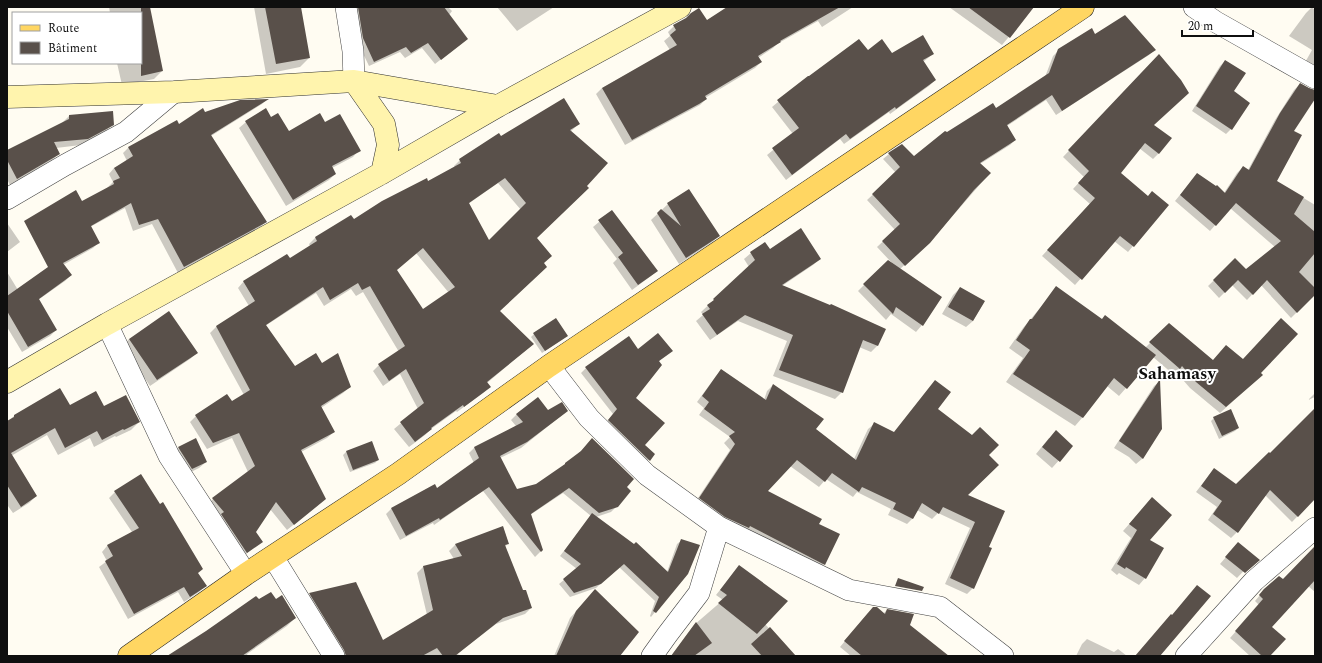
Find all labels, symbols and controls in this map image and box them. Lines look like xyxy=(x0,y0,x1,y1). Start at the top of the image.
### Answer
legend xyxy=(12,12,142,64)
scale bar xyxy=(1182,12,1253,38)
text: 20 m xyxy=(1188,17,1213,36)
text: Route xyxy=(48,19,79,38)
text: Bâtiment xyxy=(48,39,97,58)
district label: Sahamasy xyxy=(1138,361,1217,387)

